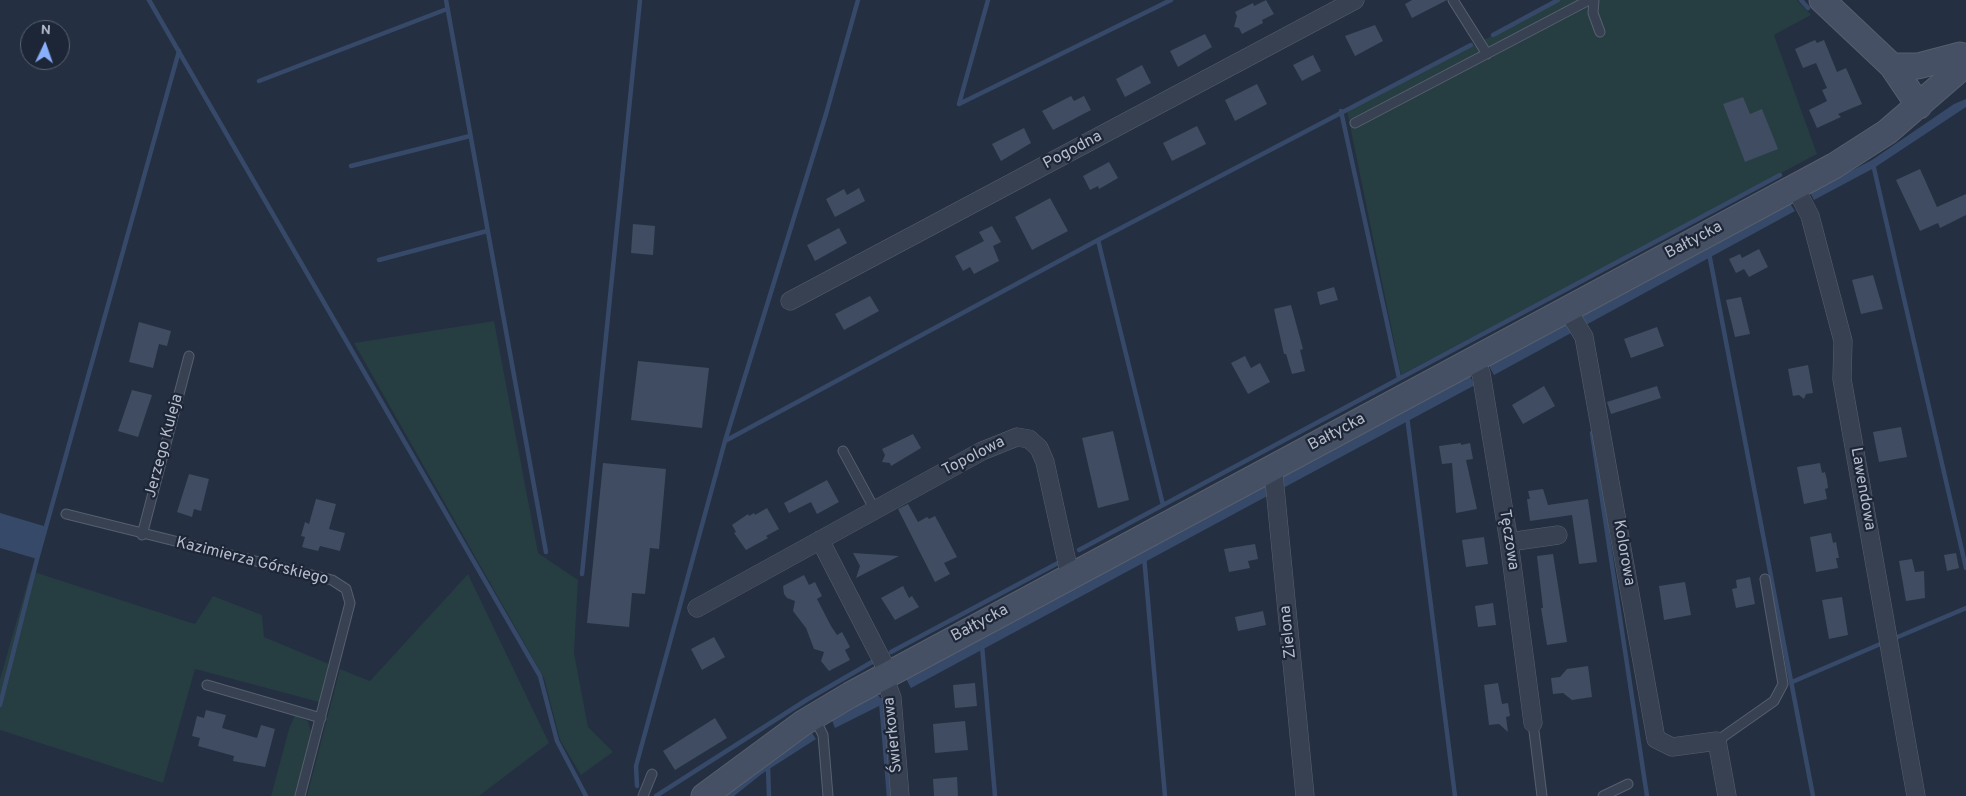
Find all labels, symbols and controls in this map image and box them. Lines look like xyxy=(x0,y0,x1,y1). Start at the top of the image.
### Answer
north arrow xyxy=(20,20,70,70)
text: N xyxy=(40,22,51,39)
street label: Pogodna xyxy=(1040,128,1106,174)
street label: Bałtycka xyxy=(1662,218,1726,264)
street label: Jerzego Kuleja xyxy=(142,392,188,500)
street label: Bałtycka xyxy=(1305,410,1369,456)
street label: Topolowa xyxy=(940,433,1008,481)
street label: Lawendowa xyxy=(1845,446,1879,532)
street label: Tęczowa xyxy=(1494,508,1522,572)
street label: Kolorowa xyxy=(1608,519,1638,587)
street label: Kazimierza Górskiego xyxy=(174,534,330,590)
street label: Bałtycka xyxy=(948,601,1012,647)
street label: Zielona xyxy=(1277,604,1301,660)
street label: Świerkowa xyxy=(880,696,908,774)

